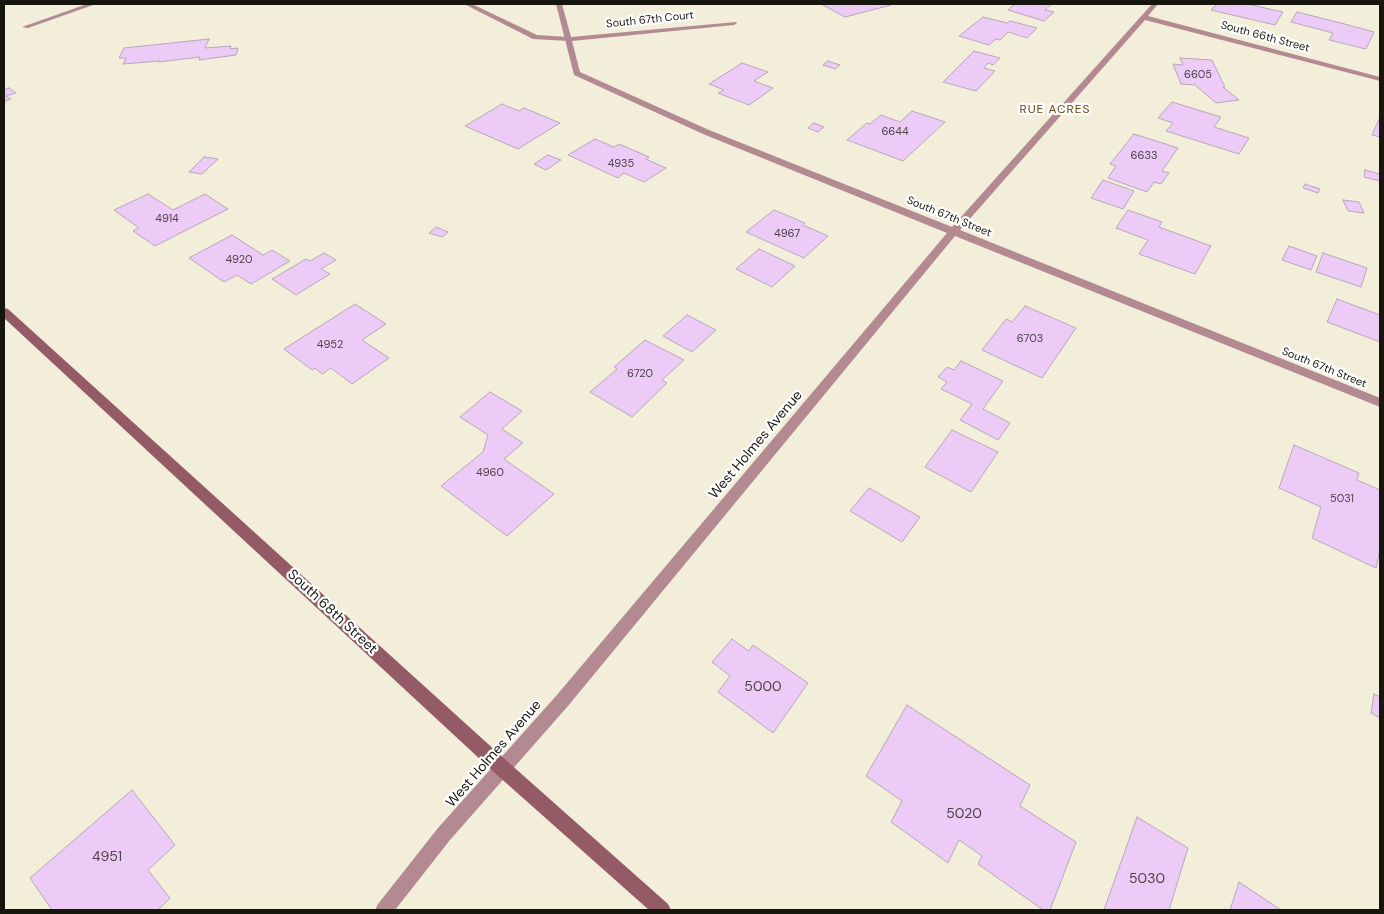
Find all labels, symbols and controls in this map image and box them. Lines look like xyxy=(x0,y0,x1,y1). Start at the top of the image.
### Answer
street label: South 67th Court xyxy=(606,9,694,31)
street label: South 66th Street xyxy=(1219,19,1311,55)
house number: 6605 xyxy=(1184,68,1212,82)
district label: RUE ACRES xyxy=(1018,103,1092,117)
house number: 6644 xyxy=(881,125,909,139)
house number: 6633 xyxy=(1131,149,1157,163)
house number: 4935 xyxy=(608,157,634,171)
street label: South 67th Street xyxy=(905,194,993,240)
house number: 4914 xyxy=(155,212,179,226)
house number: 4967 xyxy=(774,227,800,241)
house number: 4920 xyxy=(225,253,253,267)
house number: 6703 xyxy=(1017,332,1043,346)
house number: 4952 xyxy=(317,338,343,352)
street label: South 67th Street xyxy=(1280,345,1368,391)
house number: 6720 xyxy=(627,367,653,381)
street label: West Holmes Avenue xyxy=(706,387,806,503)
house number: 4960 xyxy=(476,466,504,480)
house number: 5031 xyxy=(1330,492,1354,506)
street label: South 68th Street xyxy=(284,566,380,658)
house number: 5000 xyxy=(744,679,782,695)
street label: West Holmes Avenue xyxy=(443,697,545,811)
house number: 5020 xyxy=(946,806,982,822)
house number: 4951 xyxy=(92,849,122,865)
house number: 5030 xyxy=(1129,871,1165,887)

